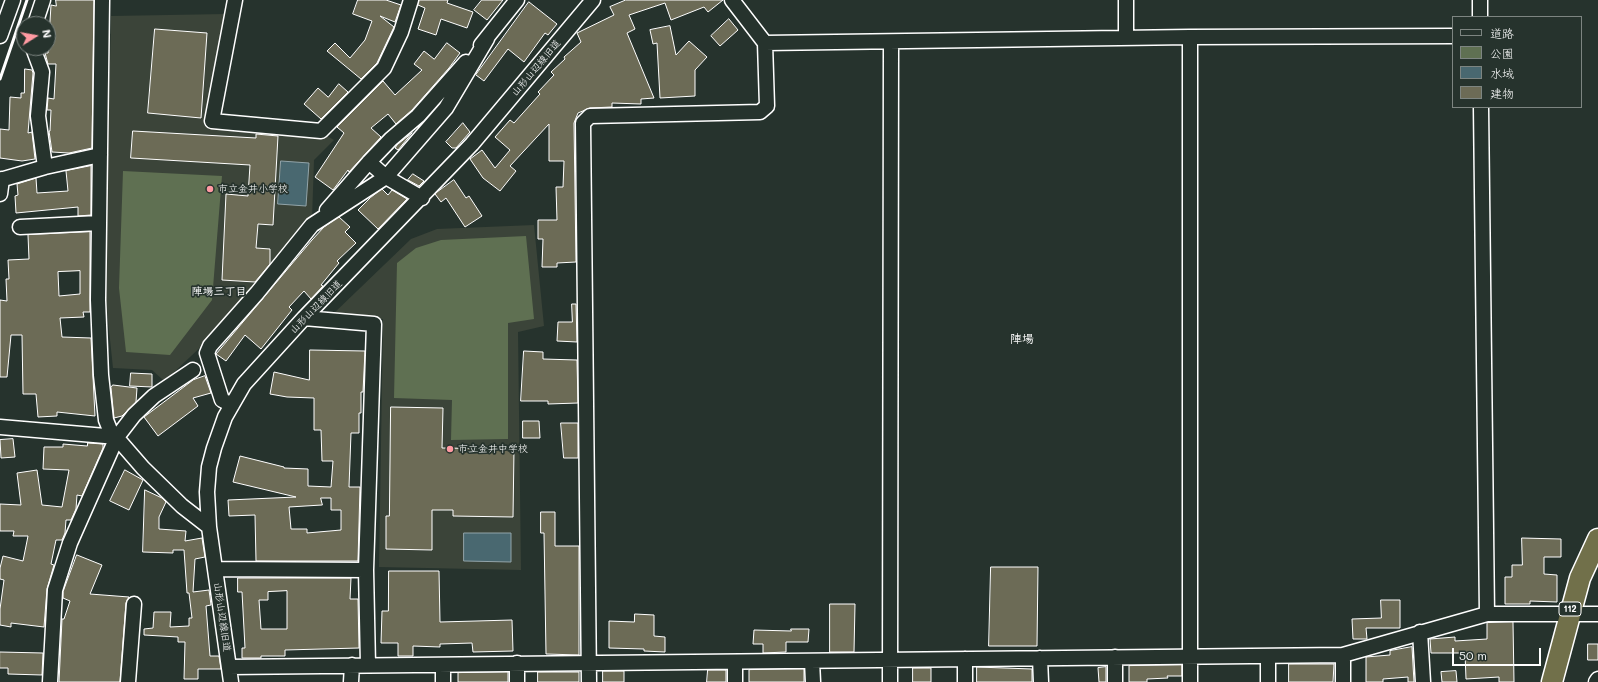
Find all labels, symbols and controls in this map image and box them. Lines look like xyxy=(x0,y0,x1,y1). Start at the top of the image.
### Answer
north arrow xyxy=(16,16,56,56)
legend xyxy=(1452,16,1582,108)
text: 道路 xyxy=(1490,25,1514,41)
text: N xyxy=(39,28,55,39)
street label: 山形山辺線旧道 xyxy=(509,37,563,99)
text: 公園 xyxy=(1490,45,1514,61)
text: 水域 xyxy=(1490,65,1514,81)
text: 建物 xyxy=(1490,85,1514,101)
place label: 市立金井小学校 xyxy=(218,183,288,195)
marker: 市立金井小学校 xyxy=(205,184,215,194)
street label: 山形山辺線旧道 xyxy=(287,278,345,336)
district label: 陣場三丁目 xyxy=(192,285,246,299)
district label: 陣場 xyxy=(1010,332,1034,346)
place label: 市立金井中学校 xyxy=(458,443,528,455)
marker: 市立金井中学校 xyxy=(445,444,455,454)
street label: 山形山辺線旧道 xyxy=(211,582,233,652)
road number: 112 xyxy=(1559,602,1581,616)
scale bar xyxy=(1454,640,1543,666)
text: 50 m xyxy=(1459,647,1487,663)

